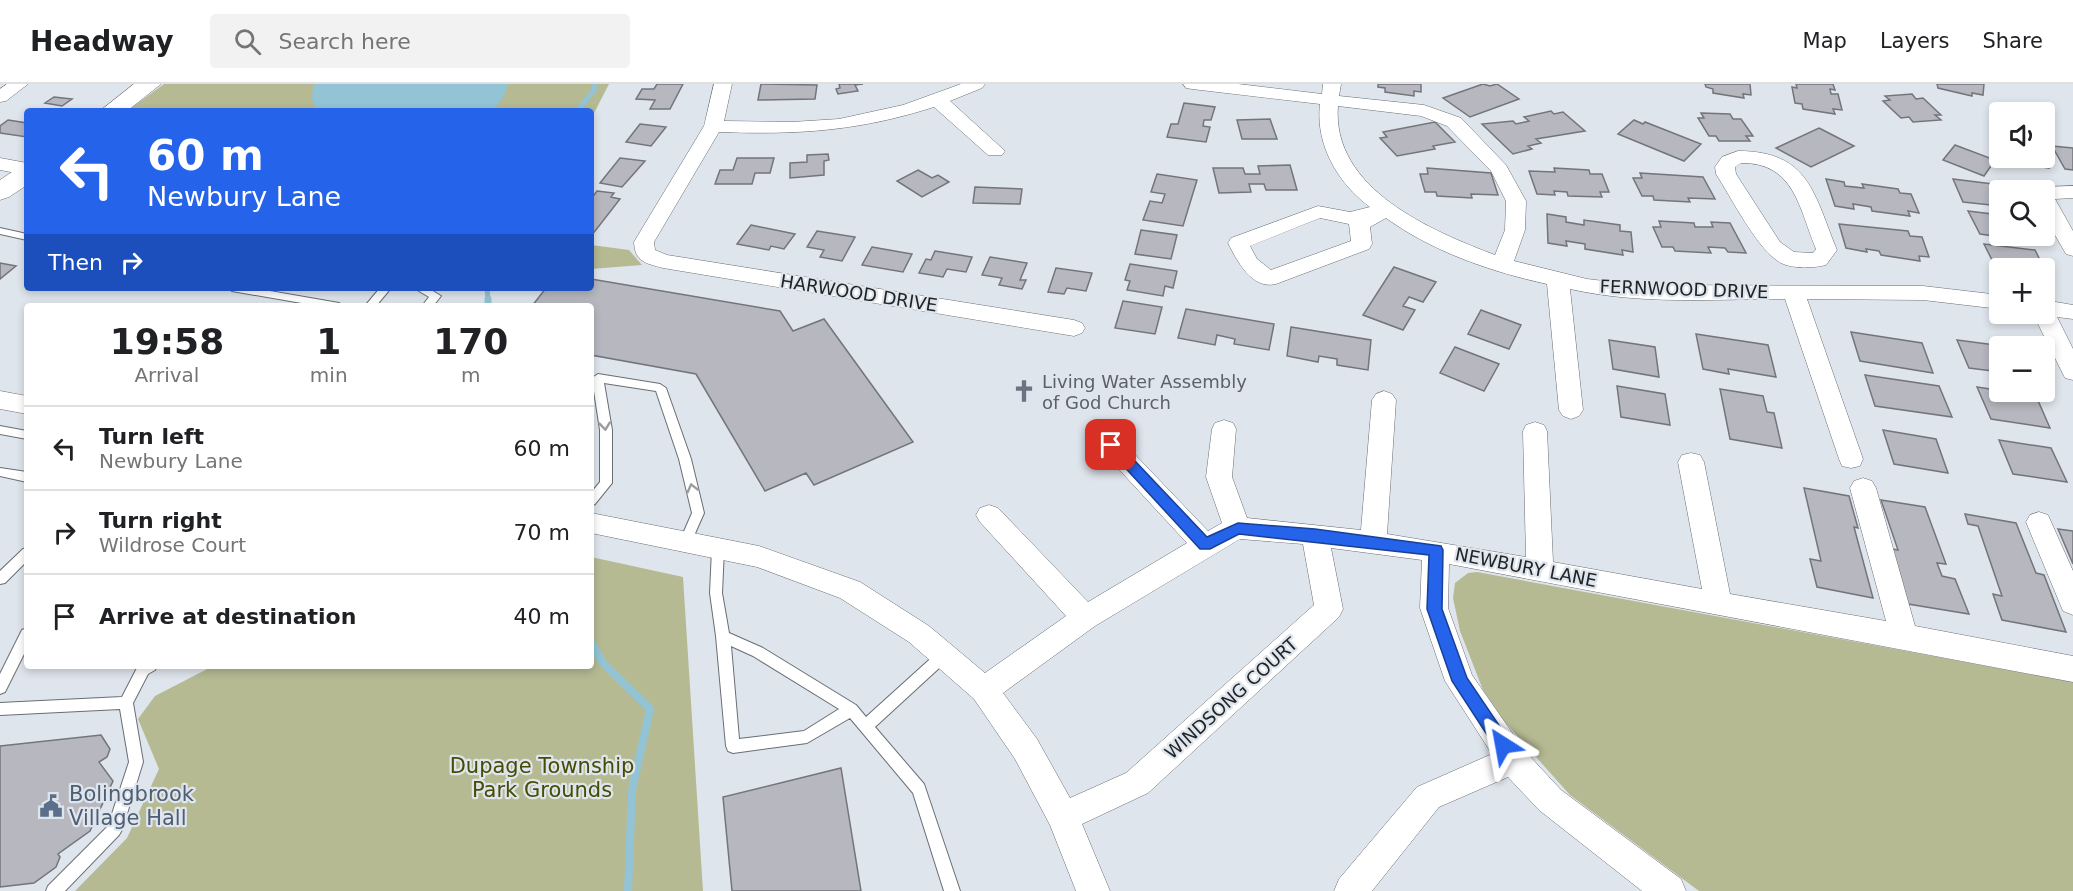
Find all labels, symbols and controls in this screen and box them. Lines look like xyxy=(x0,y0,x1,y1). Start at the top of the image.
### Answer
search box xyxy=(210,14,630,68)
text: Headway xyxy=(30,25,174,58)
icon: search xyxy=(231,25,264,58)
text: Search here xyxy=(279,29,411,54)
text: Map xyxy=(1803,29,1847,53)
text: Layers xyxy=(1880,29,1949,53)
text: Share xyxy=(1982,29,2043,53)
map controls xyxy=(1989,102,2055,402)
button: sound xyxy=(1989,102,2055,168)
text: 60 m xyxy=(147,131,264,180)
icon: left xyxy=(48,132,126,210)
button: search xyxy=(1989,180,2055,246)
text: Newbury Lane xyxy=(147,181,341,212)
icon: right xyxy=(115,246,148,279)
text: Then xyxy=(48,250,103,275)
button: + xyxy=(1989,258,2055,324)
street label: HARWOOD DRIVE xyxy=(779,270,939,316)
street label: FERNWOOD DRIVE xyxy=(1599,276,1769,302)
text: 19:58 xyxy=(110,321,224,362)
text: 1 xyxy=(316,321,341,362)
text: 170 xyxy=(433,321,508,362)
button: − xyxy=(1989,336,2055,402)
text: Arrival xyxy=(134,363,199,387)
text: min xyxy=(310,363,348,387)
text: m xyxy=(461,363,481,387)
place label: Living Water Assembly of God Church xyxy=(1042,371,1247,413)
church icon: Living Water Assembly of God Church xyxy=(1011,378,1037,404)
pin xyxy=(1085,419,1136,470)
one-way arrow xyxy=(598,421,611,430)
text: Turn left xyxy=(99,424,204,449)
icon: arrive xyxy=(1094,428,1127,461)
icon: left xyxy=(48,432,81,465)
text: 60 m xyxy=(514,436,570,461)
text: Newbury Lane xyxy=(99,449,243,473)
one-way arrow xyxy=(687,483,699,494)
text: Turn right xyxy=(99,508,222,533)
icon: right xyxy=(48,516,81,549)
text: 70 m xyxy=(514,520,570,545)
text: Wildrose Court xyxy=(99,533,246,557)
street label: NEWBURY LANE xyxy=(1453,543,1599,591)
icon: arrive xyxy=(48,600,81,633)
text: Arrive at destination xyxy=(99,604,356,629)
text: 40 m xyxy=(514,604,570,629)
street label: WINDSONG COURT xyxy=(1160,632,1302,763)
position arrow xyxy=(1471,713,1535,777)
park label: Dupage Township Park Grounds xyxy=(450,754,634,802)
place label: Bolingbrook Village Hall xyxy=(69,782,195,830)
public building icon: Bolingbrook Village Hall xyxy=(38,793,64,819)

